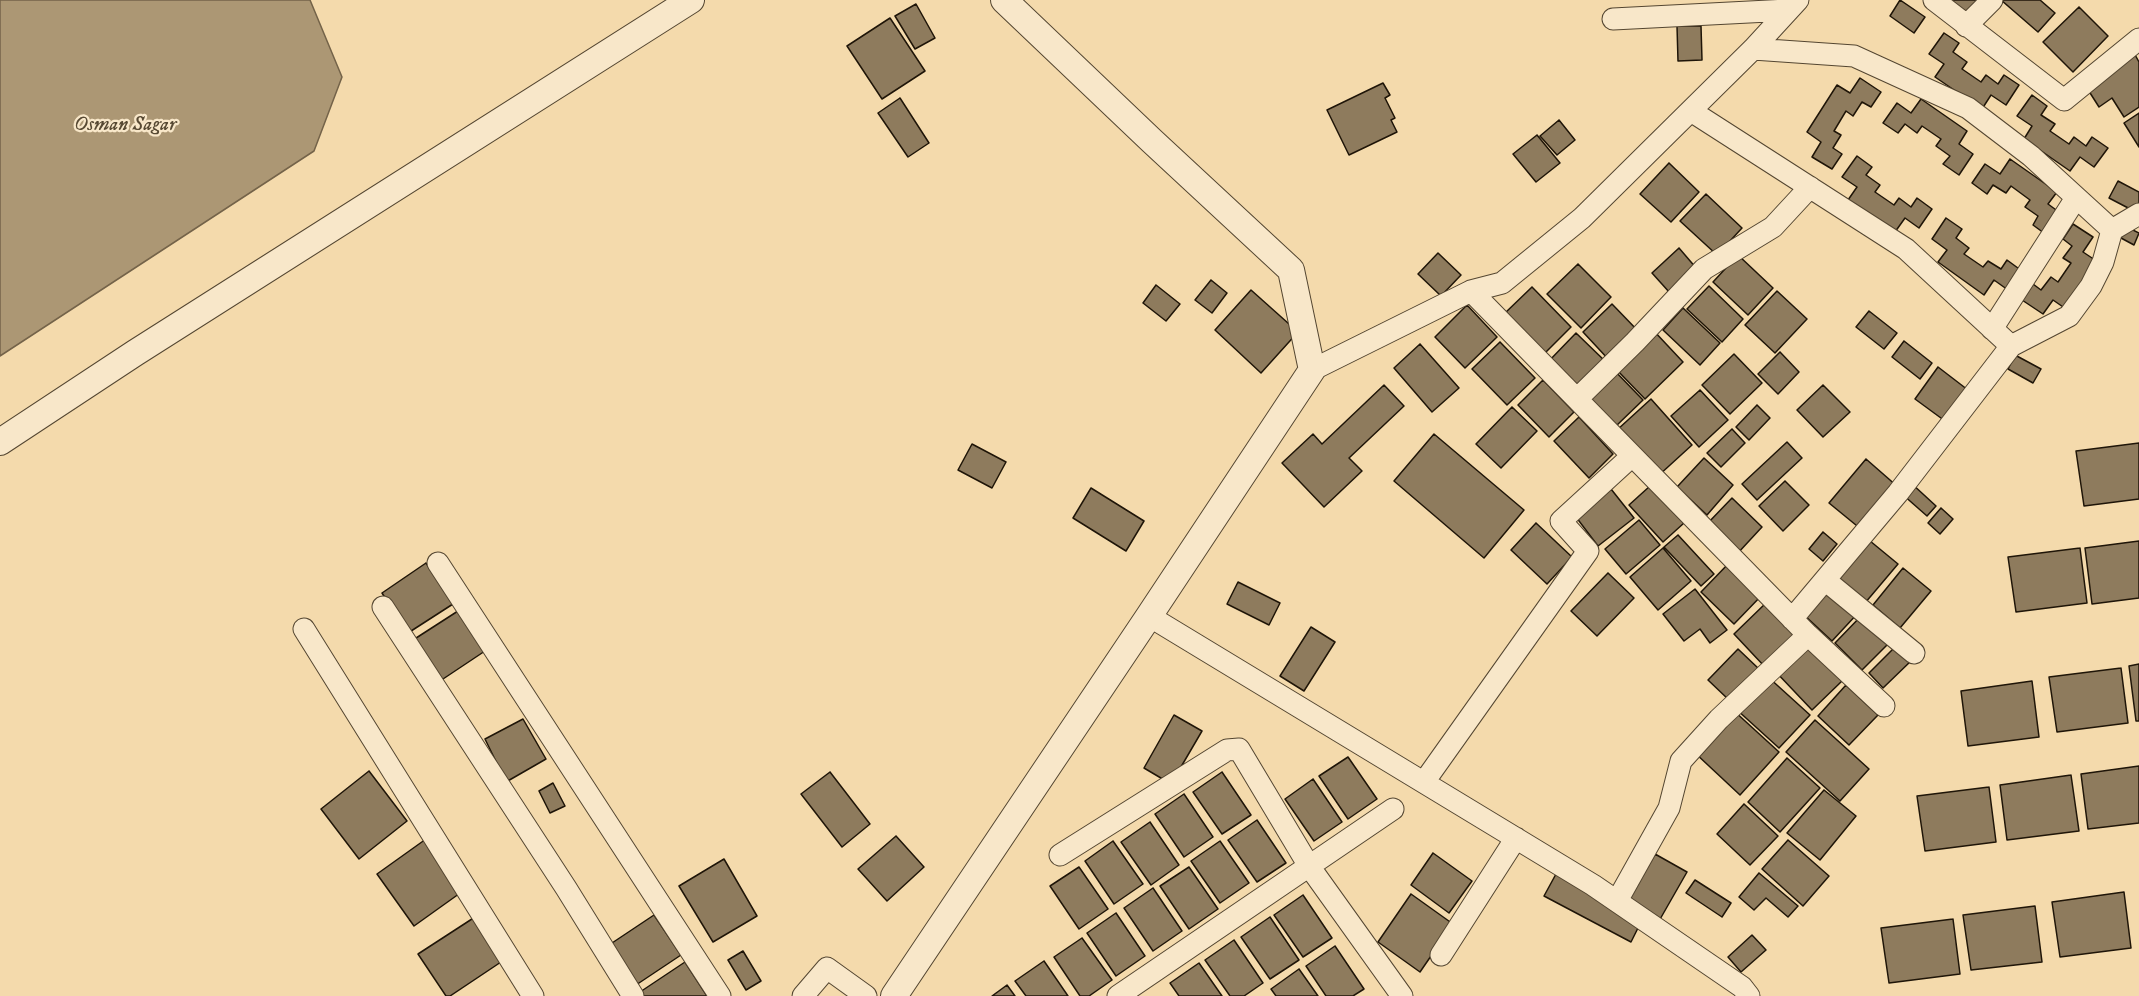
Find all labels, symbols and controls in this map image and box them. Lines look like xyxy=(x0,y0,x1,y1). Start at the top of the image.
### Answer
water label: Osman Sagar xyxy=(74,114,176,138)

